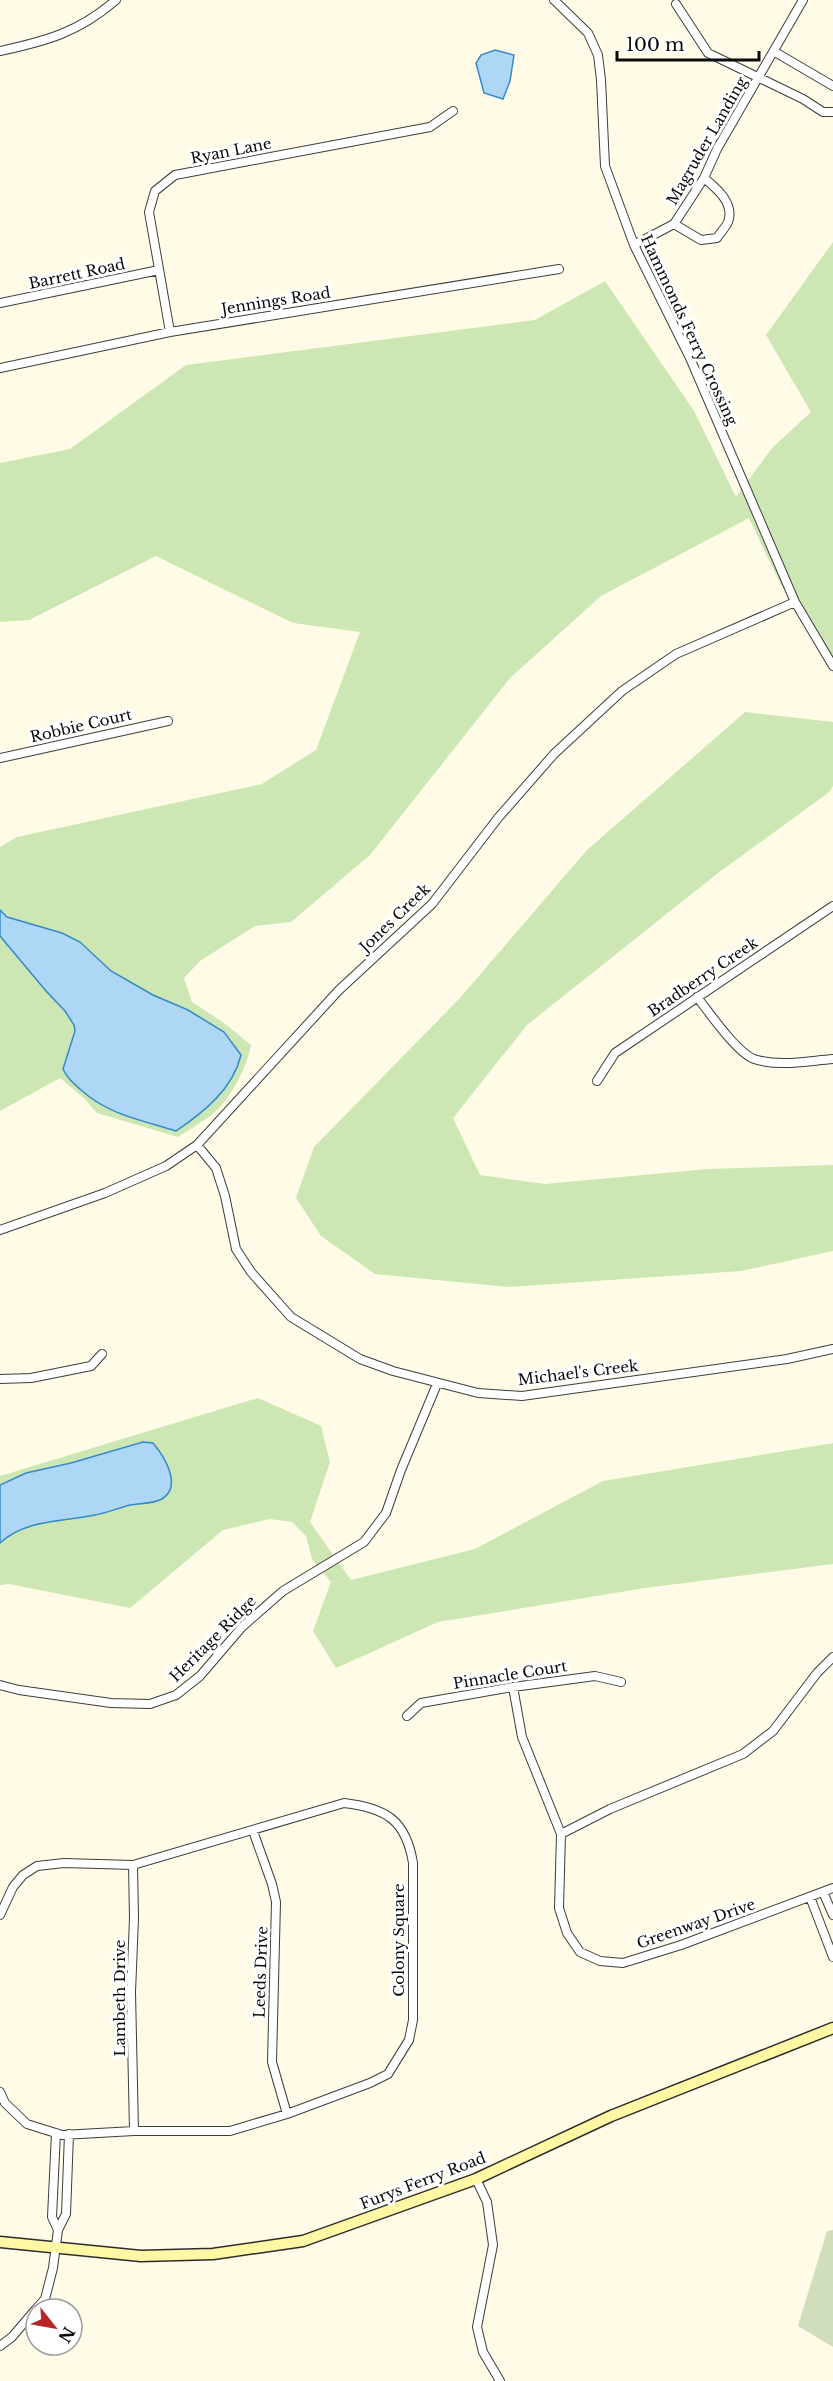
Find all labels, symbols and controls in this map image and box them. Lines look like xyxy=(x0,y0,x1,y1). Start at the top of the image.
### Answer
scale bar xyxy=(617,24,760,62)
text: 100 m xyxy=(626,34,684,56)
street label: Magruder Landing xyxy=(662,72,751,208)
street label: Ryan Lane xyxy=(189,133,273,168)
street label: Hammonds Ferry Crossing xyxy=(637,231,743,429)
street label: Barrett Road xyxy=(27,254,127,293)
street label: Jennings Road xyxy=(218,282,332,319)
street label: Robbie Court xyxy=(28,705,134,746)
street label: Jones Creek xyxy=(354,879,434,957)
street label: Bradberry Creek xyxy=(644,932,762,1020)
street label: Michael's Creek xyxy=(517,1356,640,1389)
street label: Heritage Ridge xyxy=(165,1591,260,1686)
street label: Pinnacle Court xyxy=(452,1656,568,1693)
street label: Colony Square xyxy=(389,1883,408,1997)
street label: Greenway Drive xyxy=(634,1894,758,1953)
street label: Leeds Drive xyxy=(249,1926,272,2018)
street label: Lambeth Drive xyxy=(110,1940,129,2056)
street label: Furys Ferry Road xyxy=(357,2148,489,2213)
north arrow xyxy=(24,2297,84,2357)
text: N xyxy=(54,2323,79,2346)

